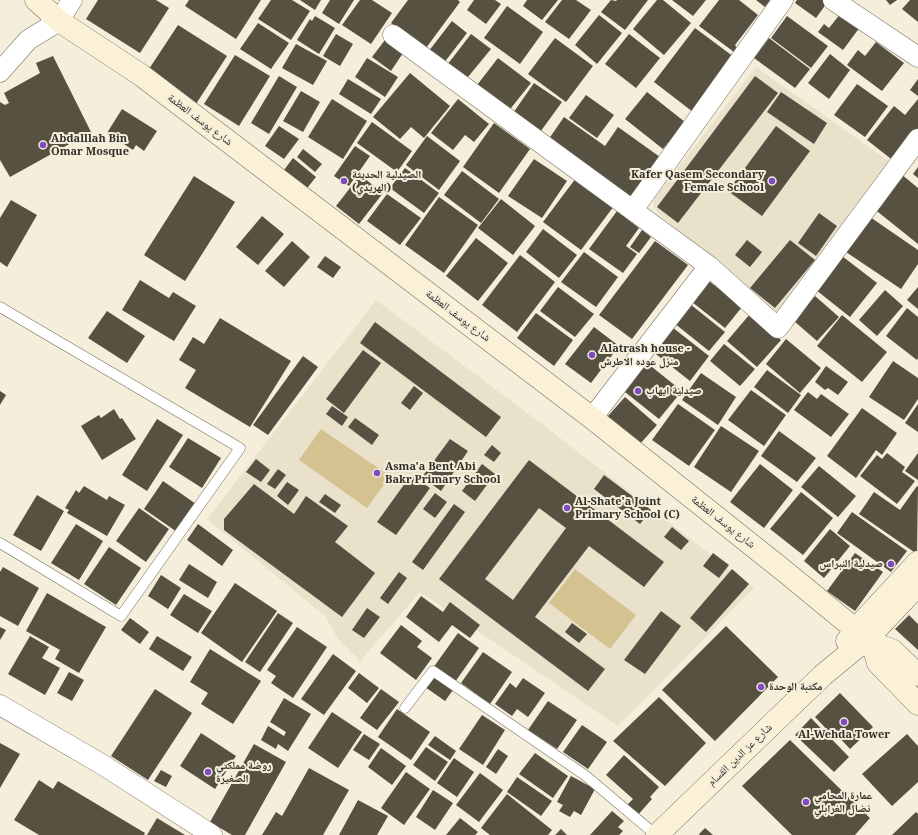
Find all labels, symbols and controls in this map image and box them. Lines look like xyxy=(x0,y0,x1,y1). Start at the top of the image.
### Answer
street label: شارع يوسف العظمة xyxy=(165,91,235,149)
place label: Abdalllah Bin Omar Mosque xyxy=(51,132,129,158)
marker: Abdalllah Bin Omar Mosque xyxy=(38,140,48,150)
place label: الصيدلية الحديثة (الهريدي) xyxy=(352,168,421,194)
place label: Kafer Qasem Secondary Female School xyxy=(631,168,764,194)
marker: الصيدلية الحديثة (الهريدي) xyxy=(339,176,349,186)
marker: Kafer Qasem Secondary Female School xyxy=(767,176,777,186)
street label: شارع يوسف العظمة xyxy=(423,287,493,345)
place label: Alatrash house - منزل عوده الاطرش xyxy=(600,342,690,368)
marker: Alatrash house - منزل عوده الاطرش xyxy=(587,350,597,360)
place label: صيدلية ايهاب xyxy=(646,384,702,398)
marker: صيدلية ايهاب xyxy=(633,386,643,396)
place label: Asma'a Bent Abi Bakr Primary School xyxy=(385,460,501,486)
marker: Asma'a Bent Abi Bakr Primary School xyxy=(372,468,382,478)
street label: شارع يوسف العظمة xyxy=(688,493,758,551)
place label: Al-Shate'a Joint Primary School (C) xyxy=(575,495,680,521)
marker: Al-Shate'a Joint Primary School (C) xyxy=(562,503,572,513)
place label: صيدلية النبراس xyxy=(820,557,883,571)
marker: صيدلية النبراس xyxy=(886,559,896,569)
place label: مكتبة الوحدة xyxy=(769,680,823,694)
marker: مكتبة الوحدة xyxy=(756,682,766,692)
marker: Al-Wehda Tower xyxy=(839,717,849,727)
street label: شارع عز الدين القسام xyxy=(705,721,775,789)
place label: Al-Wehda Tower xyxy=(798,728,890,742)
place label: روضة مملكتي الصغيرة xyxy=(216,759,271,785)
marker: روضة مملكتي الصغيرة xyxy=(203,767,213,777)
place label: عمارة المحامي نضال الغرابلي xyxy=(814,789,872,815)
marker: عمارة المحامي نضال الغرابلي xyxy=(801,797,811,807)

